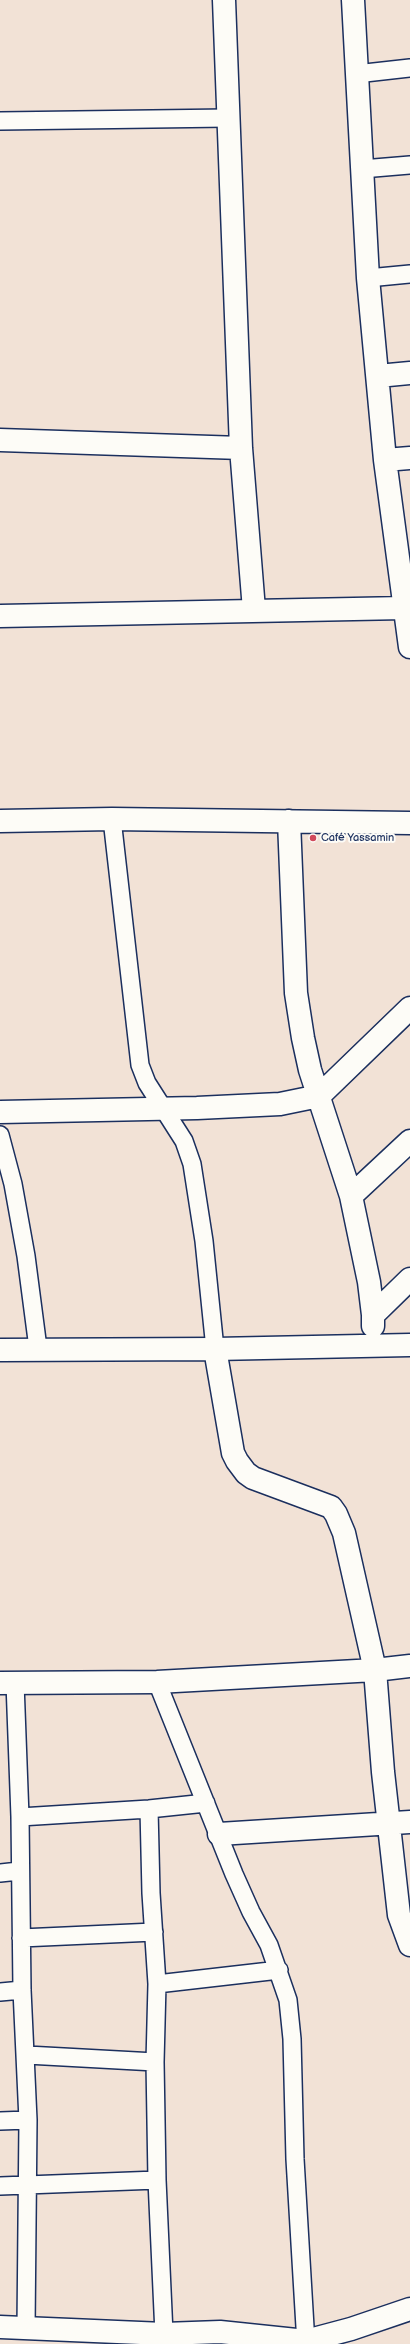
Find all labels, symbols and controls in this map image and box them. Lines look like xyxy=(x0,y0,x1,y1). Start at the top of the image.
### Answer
place label: Café Yassamin xyxy=(321,831,394,845)
marker: Café Yassamin xyxy=(308,833,318,843)

